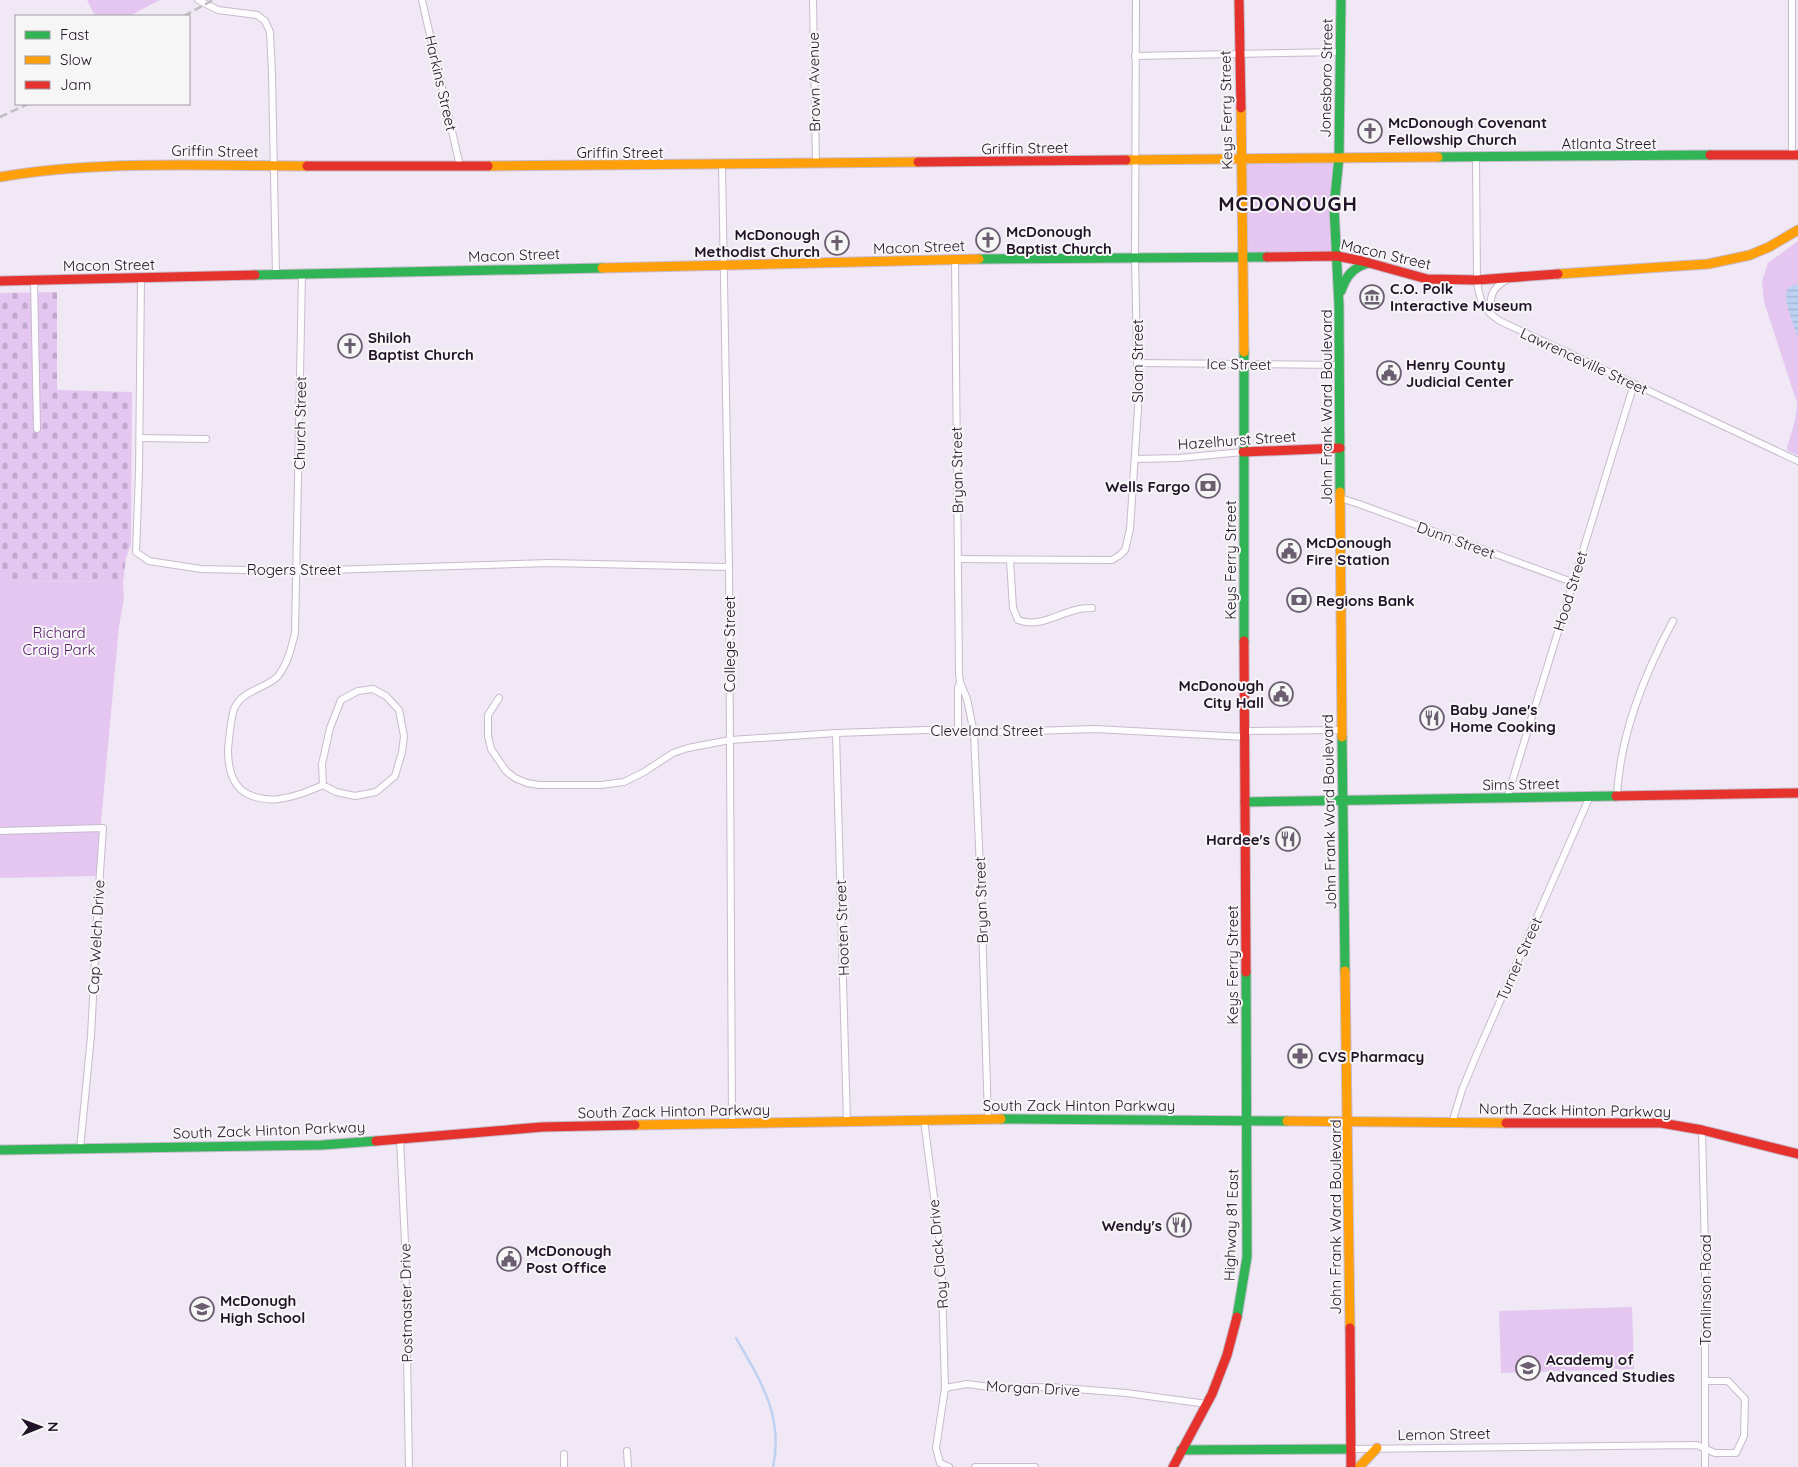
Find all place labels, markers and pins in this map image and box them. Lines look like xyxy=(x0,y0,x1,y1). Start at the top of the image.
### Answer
place label: McDonough Covenant Fellowship Church xyxy=(1388,113,1547,149)
church icon: McDonough Covenant Fellowship Church xyxy=(1357,118,1383,144)
place label: McDonough Baptist Church xyxy=(1006,222,1112,258)
place label: McDonough Methodist Church xyxy=(694,225,820,261)
church icon: McDonough Baptist Church xyxy=(975,227,1001,253)
church icon: McDonough Methodist Church xyxy=(824,230,850,256)
place label: C.O. Polk Interactive Museum xyxy=(1390,279,1532,315)
museum icon: C.O. Polk Interactive Museum xyxy=(1359,284,1385,310)
place label: Shiloh Baptist Church xyxy=(368,328,474,364)
church icon: Shiloh Baptist Church xyxy=(337,333,363,359)
place label: Henry County Judicial Center xyxy=(1406,355,1514,391)
public building icon: Henry County Judicial Center xyxy=(1376,360,1402,386)
bank icon: Wells Fargo xyxy=(1195,473,1221,499)
place label: Wells Fargo xyxy=(1105,477,1190,496)
place label: McDonough Fire Station xyxy=(1306,533,1392,569)
public building icon: McDonough Fire Station xyxy=(1276,538,1302,564)
bank icon: Regions Bank xyxy=(1286,587,1312,613)
place label: Regions Bank xyxy=(1316,591,1415,610)
place label: McDonough City Hall xyxy=(1178,676,1264,712)
public building icon: McDonough City Hall xyxy=(1268,681,1294,707)
place label: Baby Jane's Home Cooking xyxy=(1450,700,1556,736)
restaurant icon: Baby Jane's Home Cooking xyxy=(1419,705,1445,731)
restaurant icon: Hardee's xyxy=(1275,826,1301,852)
place label: Hardee's xyxy=(1206,830,1270,849)
pharmacy icon: CVS Pharmacy xyxy=(1287,1043,1313,1069)
place label: CVS Pharmacy xyxy=(1318,1047,1424,1066)
restaurant icon: Wendy's xyxy=(1166,1212,1192,1238)
place label: Wendy's xyxy=(1102,1216,1162,1235)
place label: McDonough Post Office xyxy=(526,1241,612,1277)
public building icon: McDonough Post Office xyxy=(496,1246,522,1272)
place label: McDonugh High School xyxy=(220,1291,305,1327)
school or university icon: McDonugh High School xyxy=(189,1296,215,1322)
place label: Academy of Advanced Studies xyxy=(1546,1350,1675,1386)
school or university icon: Academy of Advanced Studies xyxy=(1515,1355,1541,1381)

